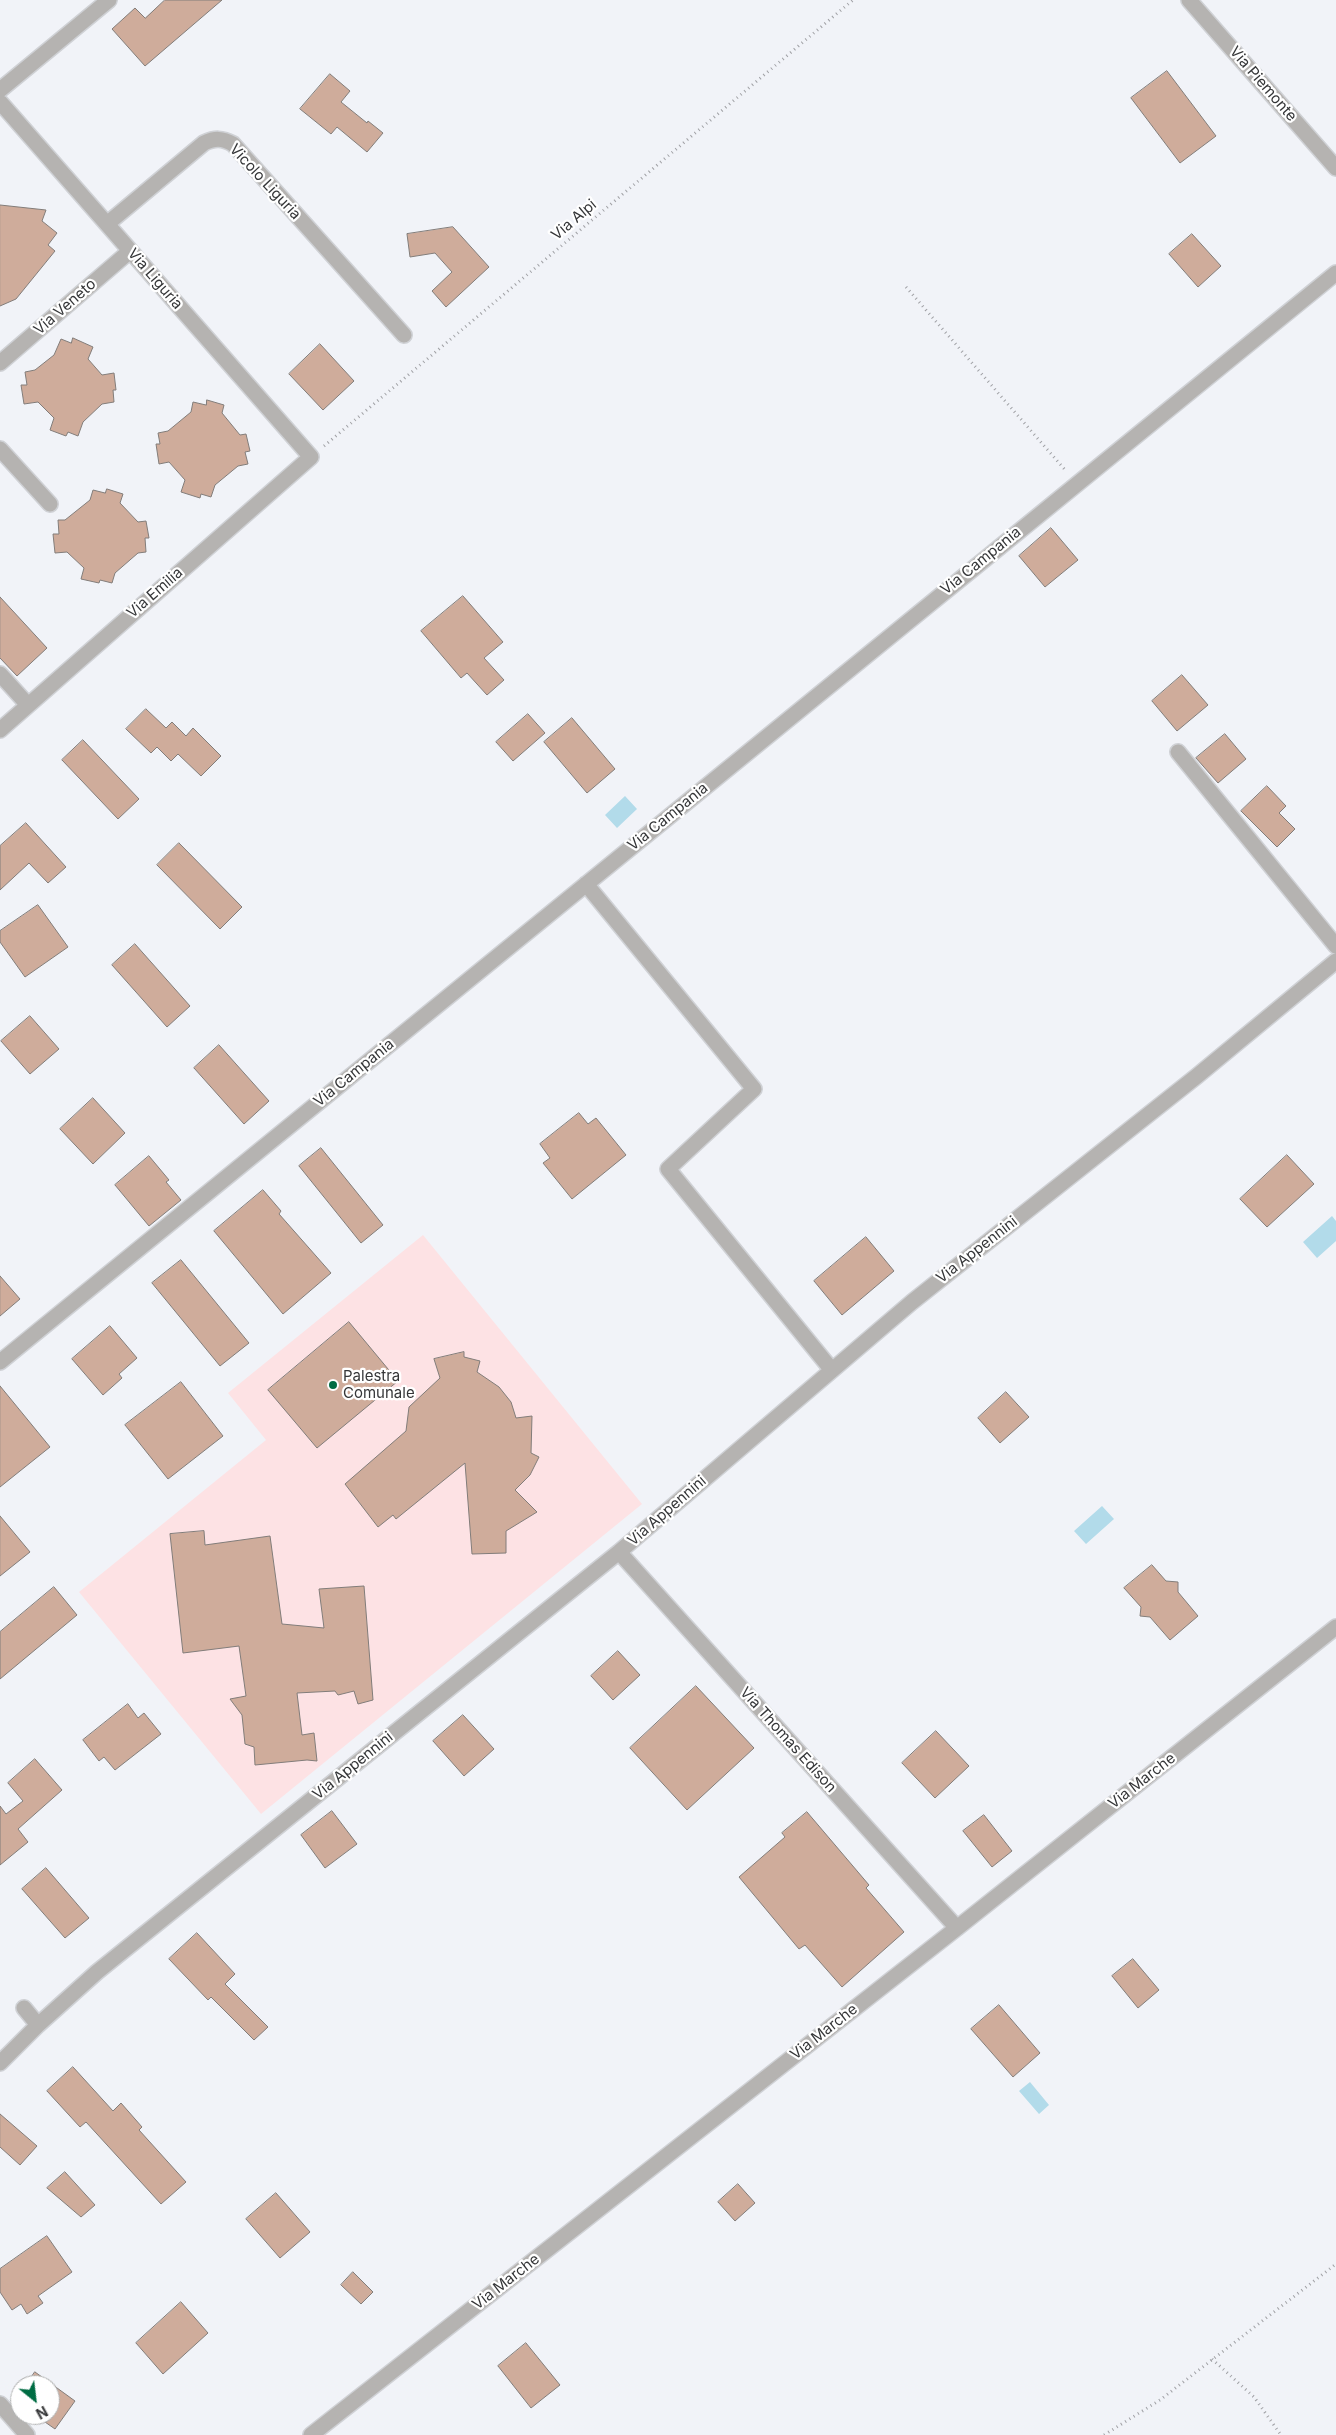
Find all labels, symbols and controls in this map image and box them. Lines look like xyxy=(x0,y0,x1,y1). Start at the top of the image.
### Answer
street label: Via Piemonte xyxy=(1226,43,1300,125)
street label: Vicolo Liguria xyxy=(226,141,304,223)
street label: Via Alpi xyxy=(548,196,600,244)
street label: Via Liguria xyxy=(124,245,186,313)
street label: Via Veneto xyxy=(30,275,100,339)
street label: Via Campania xyxy=(937,523,1025,599)
street label: Via Emilia xyxy=(123,564,187,622)
street label: Via Campania xyxy=(624,779,712,855)
street label: Via Campania xyxy=(310,1035,398,1111)
street label: Via Appennini xyxy=(933,1213,1021,1287)
place label: Palestra Comunale xyxy=(343,1367,415,1402)
marker: Palestra Comunale xyxy=(327,1379,339,1391)
street label: Via Appennini xyxy=(624,1472,710,1550)
street label: Via Thomas Edison xyxy=(736,1684,840,1796)
street label: Via Appennini xyxy=(309,1728,397,1804)
street label: Via Marche xyxy=(1105,1749,1179,1813)
street label: Via Marche xyxy=(787,2000,861,2064)
street label: Via Marche xyxy=(469,2250,543,2314)
north arrow xyxy=(10,2375,60,2425)
text: N xyxy=(33,2403,51,2423)

